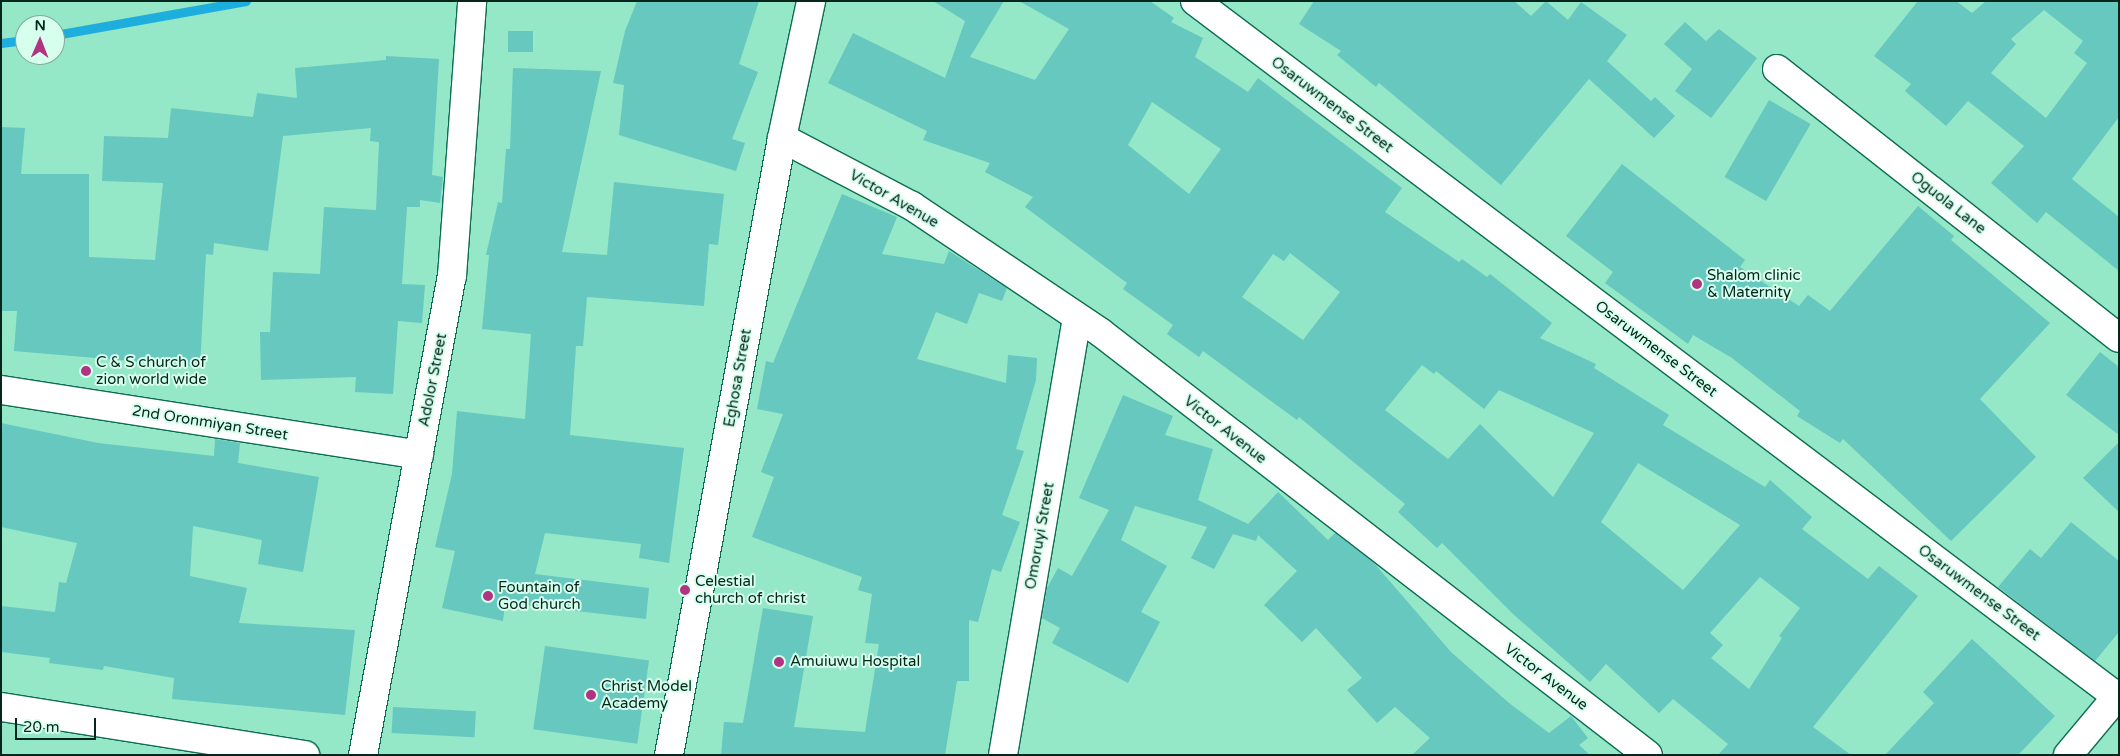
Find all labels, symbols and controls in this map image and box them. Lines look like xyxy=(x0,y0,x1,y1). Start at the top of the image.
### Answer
north arrow xyxy=(15,15,65,65)
text: N xyxy=(34,17,46,34)
street label: Osaruwmense Street xyxy=(1267,53,1397,157)
street label: Victor Avenue xyxy=(846,166,942,232)
street label: Oguola Lane xyxy=(1907,168,1989,238)
place label: Shalom clinic & Maternity xyxy=(1707,266,1801,301)
marker: Shalom clinic & Maternity xyxy=(1691,278,1703,290)
street label: Osaruwmense Street xyxy=(1591,297,1721,401)
street label: Eghosa Street xyxy=(720,327,756,429)
street label: Adolor Street xyxy=(415,332,451,428)
place label: C & S church of zion world wide xyxy=(96,353,207,388)
marker: C & S church of zion world wide xyxy=(80,365,92,377)
street label: Victor Avenue xyxy=(1180,392,1270,468)
street label: 2nd Oronmiyan Street xyxy=(131,402,289,444)
street label: Omoruyi Street xyxy=(1022,481,1058,591)
street label: Osaruwmense Street xyxy=(1914,541,2044,645)
place label: Celestial church of christ xyxy=(695,572,806,607)
place label: Fountain of God church xyxy=(498,578,581,613)
marker: Celestial church of christ xyxy=(679,584,691,596)
marker: Fountain of God church xyxy=(482,590,494,602)
street label: Victor Avenue xyxy=(1501,640,1591,714)
place label: Amuiuwu Hospital xyxy=(790,653,920,671)
marker: Amuiuwu Hospital xyxy=(772,655,786,669)
place label: Christ Model Academy xyxy=(601,677,692,712)
marker: Christ Model Academy xyxy=(585,689,597,701)
scale bar xyxy=(18,708,99,740)
text: 20 m xyxy=(23,718,60,736)

